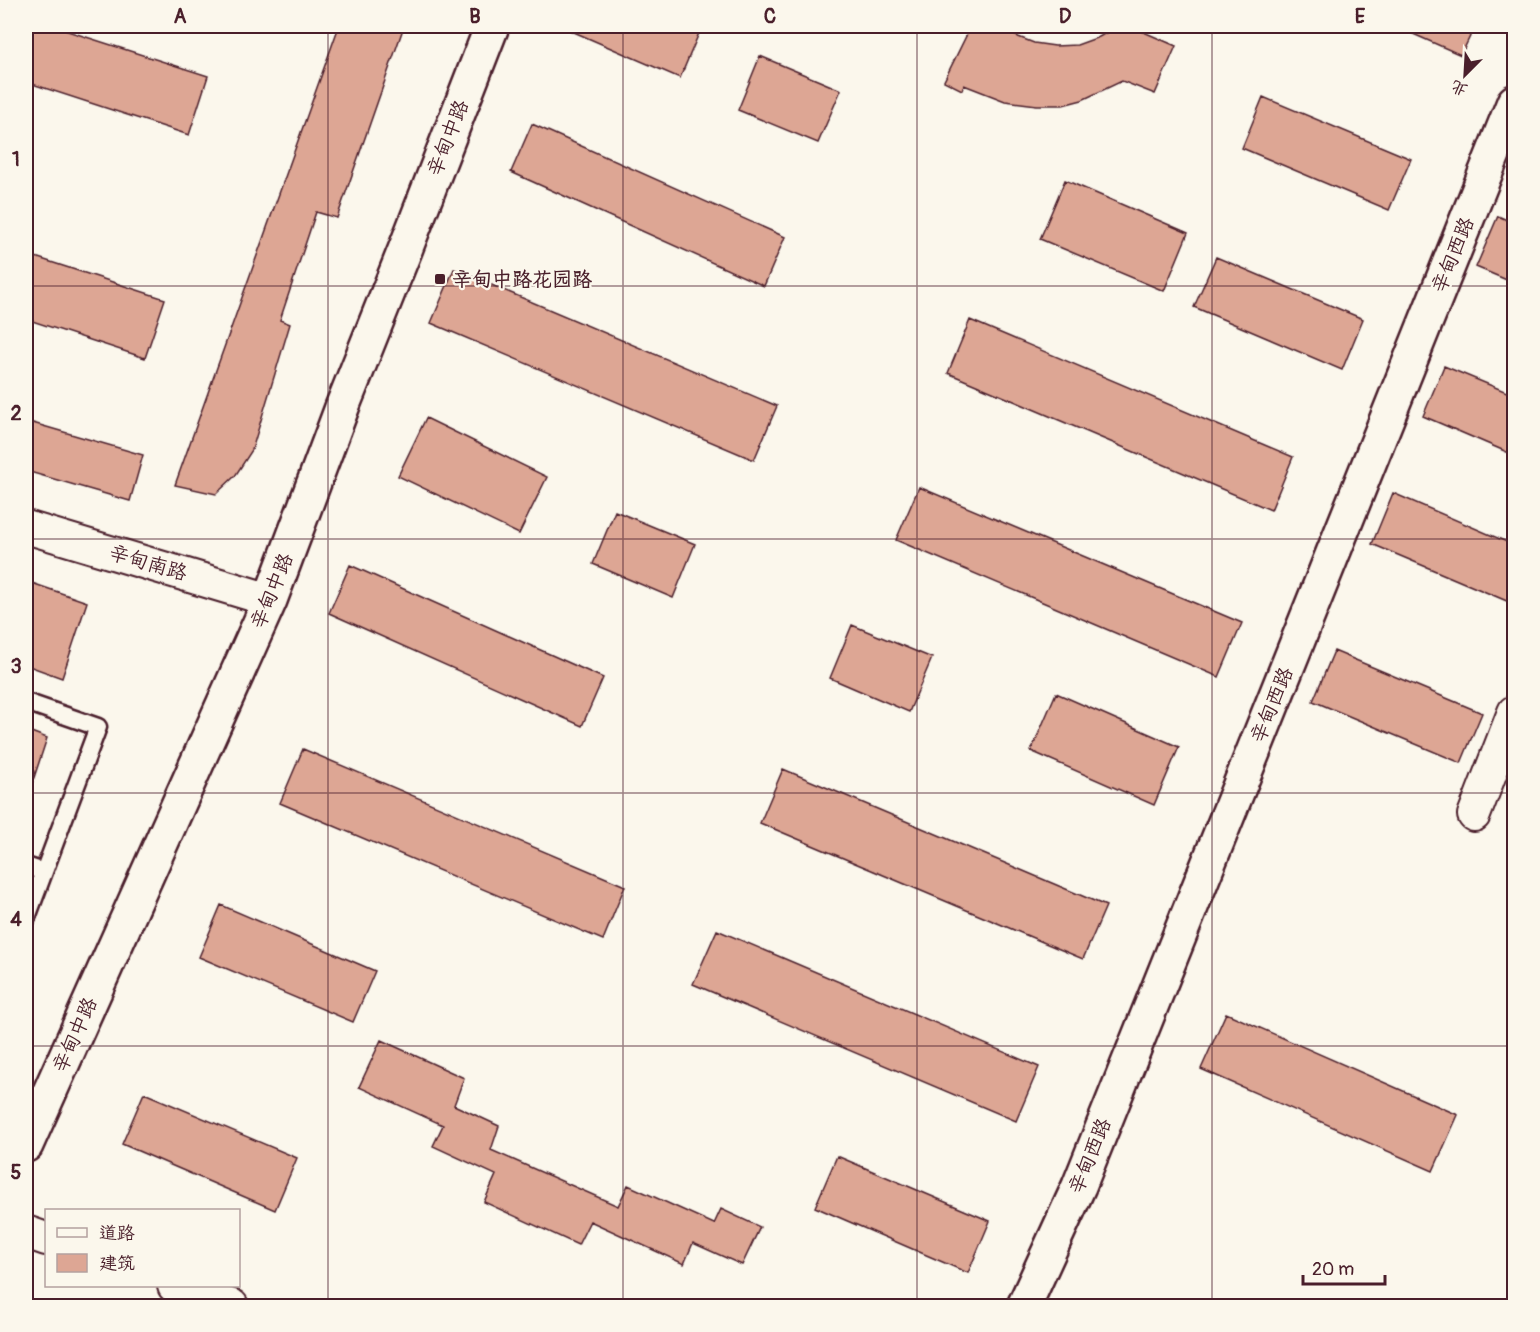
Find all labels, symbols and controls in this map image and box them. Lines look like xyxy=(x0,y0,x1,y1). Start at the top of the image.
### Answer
text: A xyxy=(174,4,187,29)
text: B xyxy=(469,4,481,29)
text: C xyxy=(764,4,776,29)
text: D xyxy=(1059,4,1072,29)
text: E xyxy=(1355,4,1366,29)
north arrow xyxy=(1435,45,1495,105)
text: 北 xyxy=(1448,75,1471,100)
street label: 辛甸中路 xyxy=(422,95,474,180)
text: 1 xyxy=(12,147,20,172)
street label: 辛甸西路 xyxy=(1426,212,1480,297)
place label: 辛甸中路花园路 xyxy=(452,267,592,292)
marker: 辛甸中路花园路 xyxy=(433,272,447,286)
text: 2 xyxy=(10,401,22,426)
street label: 辛甸南路 xyxy=(106,540,191,586)
street label: 辛甸中路 xyxy=(245,548,299,633)
text: 3 xyxy=(10,654,22,679)
street label: 辛甸西路 xyxy=(1245,662,1299,747)
text: 4 xyxy=(10,907,22,932)
street label: 辛甸中路 xyxy=(47,992,103,1077)
street label: 辛甸西路 xyxy=(1063,1113,1117,1198)
text: 5 xyxy=(11,1160,22,1185)
legend xyxy=(45,1209,240,1287)
text: 道路 xyxy=(99,1222,135,1245)
scale bar xyxy=(1303,1248,1386,1286)
text: 建筑 xyxy=(99,1252,135,1275)
text: 20 m xyxy=(1312,1258,1354,1281)

